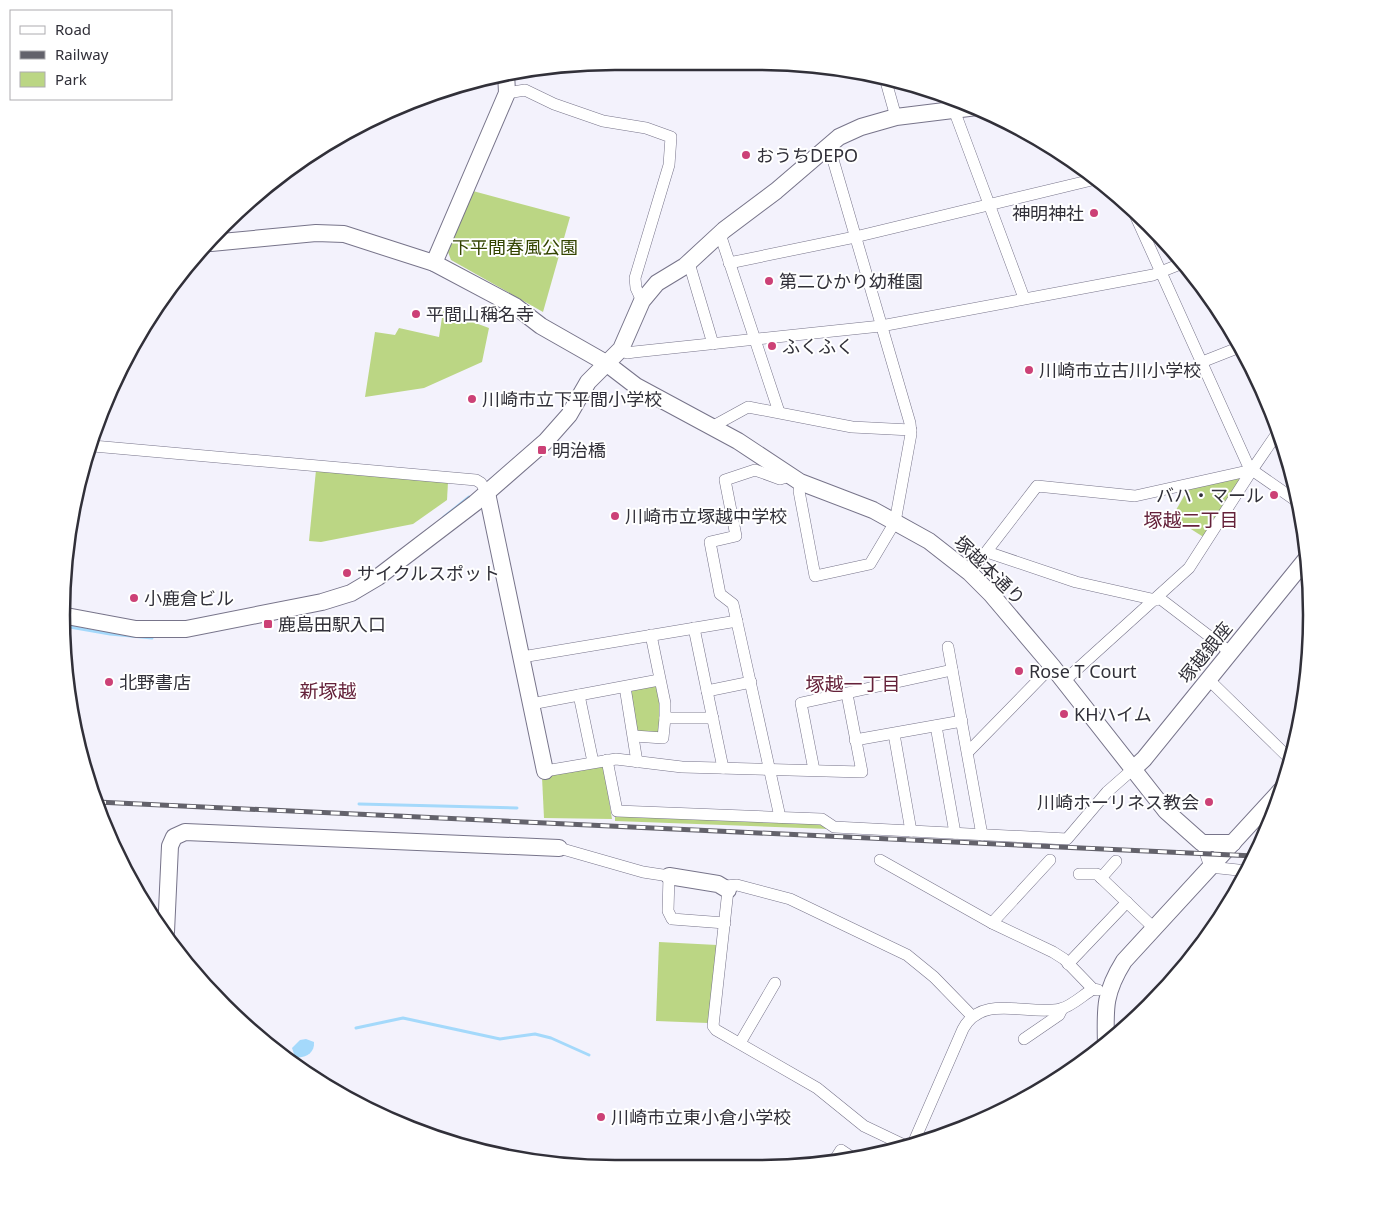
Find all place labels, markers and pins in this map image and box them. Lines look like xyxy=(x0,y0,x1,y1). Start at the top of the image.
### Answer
place label: おうちDEPO xyxy=(756,143,858,167)
marker: おうちDEPO xyxy=(740,149,752,161)
place label: 神明神社 xyxy=(1012,201,1084,225)
marker: 神明神社 xyxy=(1088,207,1100,219)
place label: 第二ひかり幼稚園 xyxy=(779,269,923,293)
marker: 第二ひかり幼稚園 xyxy=(763,275,775,287)
place label: 平間山稱名寺 xyxy=(426,302,534,326)
marker: 平間山稱名寺 xyxy=(410,308,422,320)
place label: ふくふく xyxy=(782,334,854,358)
marker: ふくふく xyxy=(766,340,778,352)
place label: 川崎市立古川小学校 xyxy=(1039,358,1201,382)
marker: 川崎市立古川小学校 xyxy=(1023,364,1035,376)
place label: 川崎市立下平間小学校 xyxy=(482,387,662,411)
marker: 川崎市立下平間小学校 xyxy=(466,393,478,405)
place label: 明治橋 xyxy=(552,438,606,462)
marker: 明治橋 xyxy=(536,444,548,456)
place label: バハ・マール xyxy=(1156,483,1264,507)
marker: バハ・マール xyxy=(1268,489,1280,501)
place label: 川崎市立塚越中学校 xyxy=(625,504,787,528)
marker: 川崎市立塚越中学校 xyxy=(609,510,621,522)
place label: サイクルスポット xyxy=(357,561,500,585)
marker: サイクルスポット xyxy=(341,567,353,579)
place label: 小鹿倉ビル xyxy=(144,586,234,610)
marker: 小鹿倉ビル xyxy=(128,592,140,604)
place label: 鹿島田駅入口 xyxy=(278,612,386,636)
marker: 鹿島田駅入口 xyxy=(262,618,274,630)
place label: Rose T Court xyxy=(1029,659,1137,683)
marker: Rose T Court xyxy=(1013,665,1025,677)
place label: 北野書店 xyxy=(119,670,191,694)
marker: 北野書店 xyxy=(103,676,115,688)
place label: KHハイム xyxy=(1074,702,1152,726)
marker: KHハイム xyxy=(1058,708,1070,720)
place label: 川崎ホーリネス教会 xyxy=(1037,790,1199,814)
marker: 川崎ホーリネス教会 xyxy=(1203,796,1215,808)
place label: 川崎市立東小倉小学校 xyxy=(611,1105,791,1129)
marker: 川崎市立東小倉小学校 xyxy=(595,1111,607,1123)

